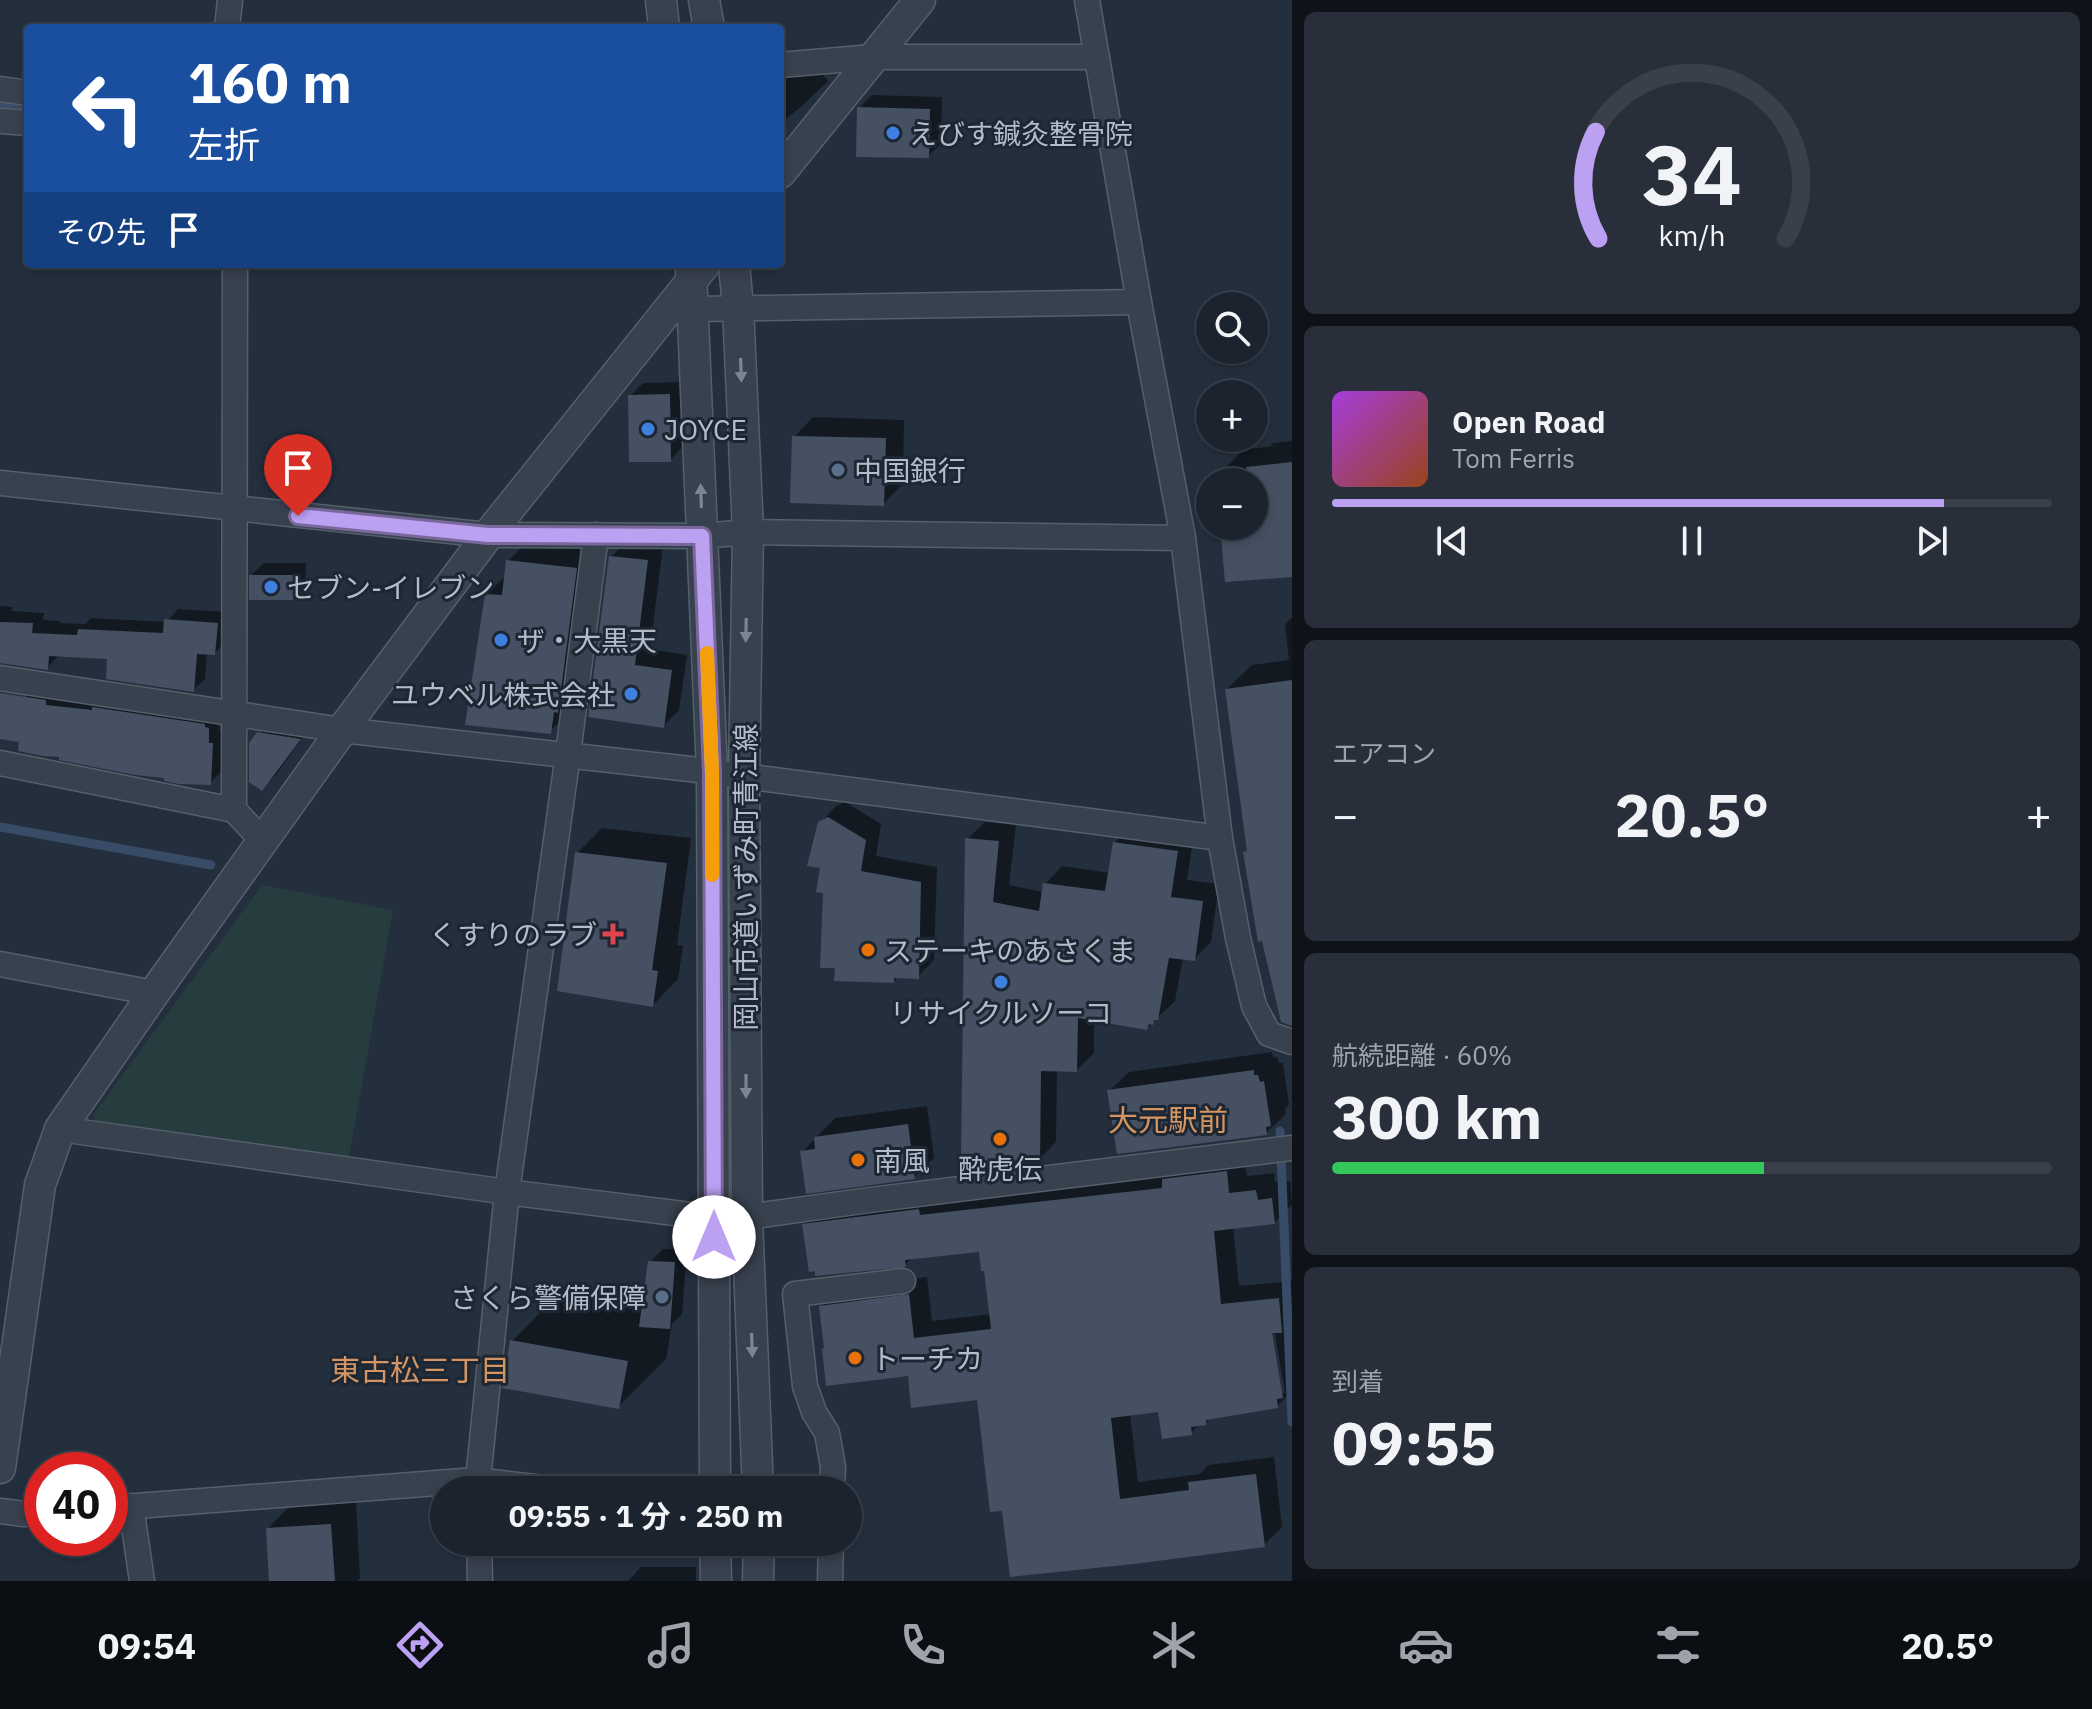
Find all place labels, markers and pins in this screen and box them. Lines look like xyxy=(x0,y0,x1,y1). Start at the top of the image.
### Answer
place label: えびす鍼灸整骨院 xyxy=(909,115,1133,152)
marker: えびす鍼灸整骨院 xyxy=(884,124,902,142)
place label: JOYCE xyxy=(664,411,747,448)
marker: JOYCE xyxy=(639,420,657,438)
pin xyxy=(264,434,332,516)
place label: 中国銀行 xyxy=(854,452,966,489)
marker: 中国銀行 xyxy=(829,461,847,479)
place label: セブン-イレブン xyxy=(287,569,494,606)
marker: セブン-イレブン xyxy=(262,578,280,596)
place label: ザ・大黒天 xyxy=(517,622,657,659)
marker: ザ・大黒天 xyxy=(492,631,510,649)
place label: ユウベル株式会社 xyxy=(391,676,615,713)
marker: ユウベル株式会社 xyxy=(622,685,640,703)
place label: くすりのラブ xyxy=(429,916,597,953)
marker: くすりのラブ xyxy=(604,925,622,943)
place label: ステーキのあさくま xyxy=(884,932,1136,969)
marker: ステーキのあさくま xyxy=(859,941,877,959)
marker: リサイクルソーコ xyxy=(992,973,1010,991)
place label: リサイクルソーコ xyxy=(890,994,1112,1031)
marker: 酔虎伝 xyxy=(991,1130,1009,1148)
place label: 南風 xyxy=(874,1142,930,1179)
place label: 酔虎伝 xyxy=(958,1150,1042,1187)
marker: 南風 xyxy=(849,1151,867,1169)
place label: さくら警備保障 xyxy=(450,1279,646,1316)
marker: さくら警備保障 xyxy=(653,1288,671,1306)
place label: トーチカ xyxy=(871,1340,983,1377)
marker: トーチカ xyxy=(846,1349,864,1367)

